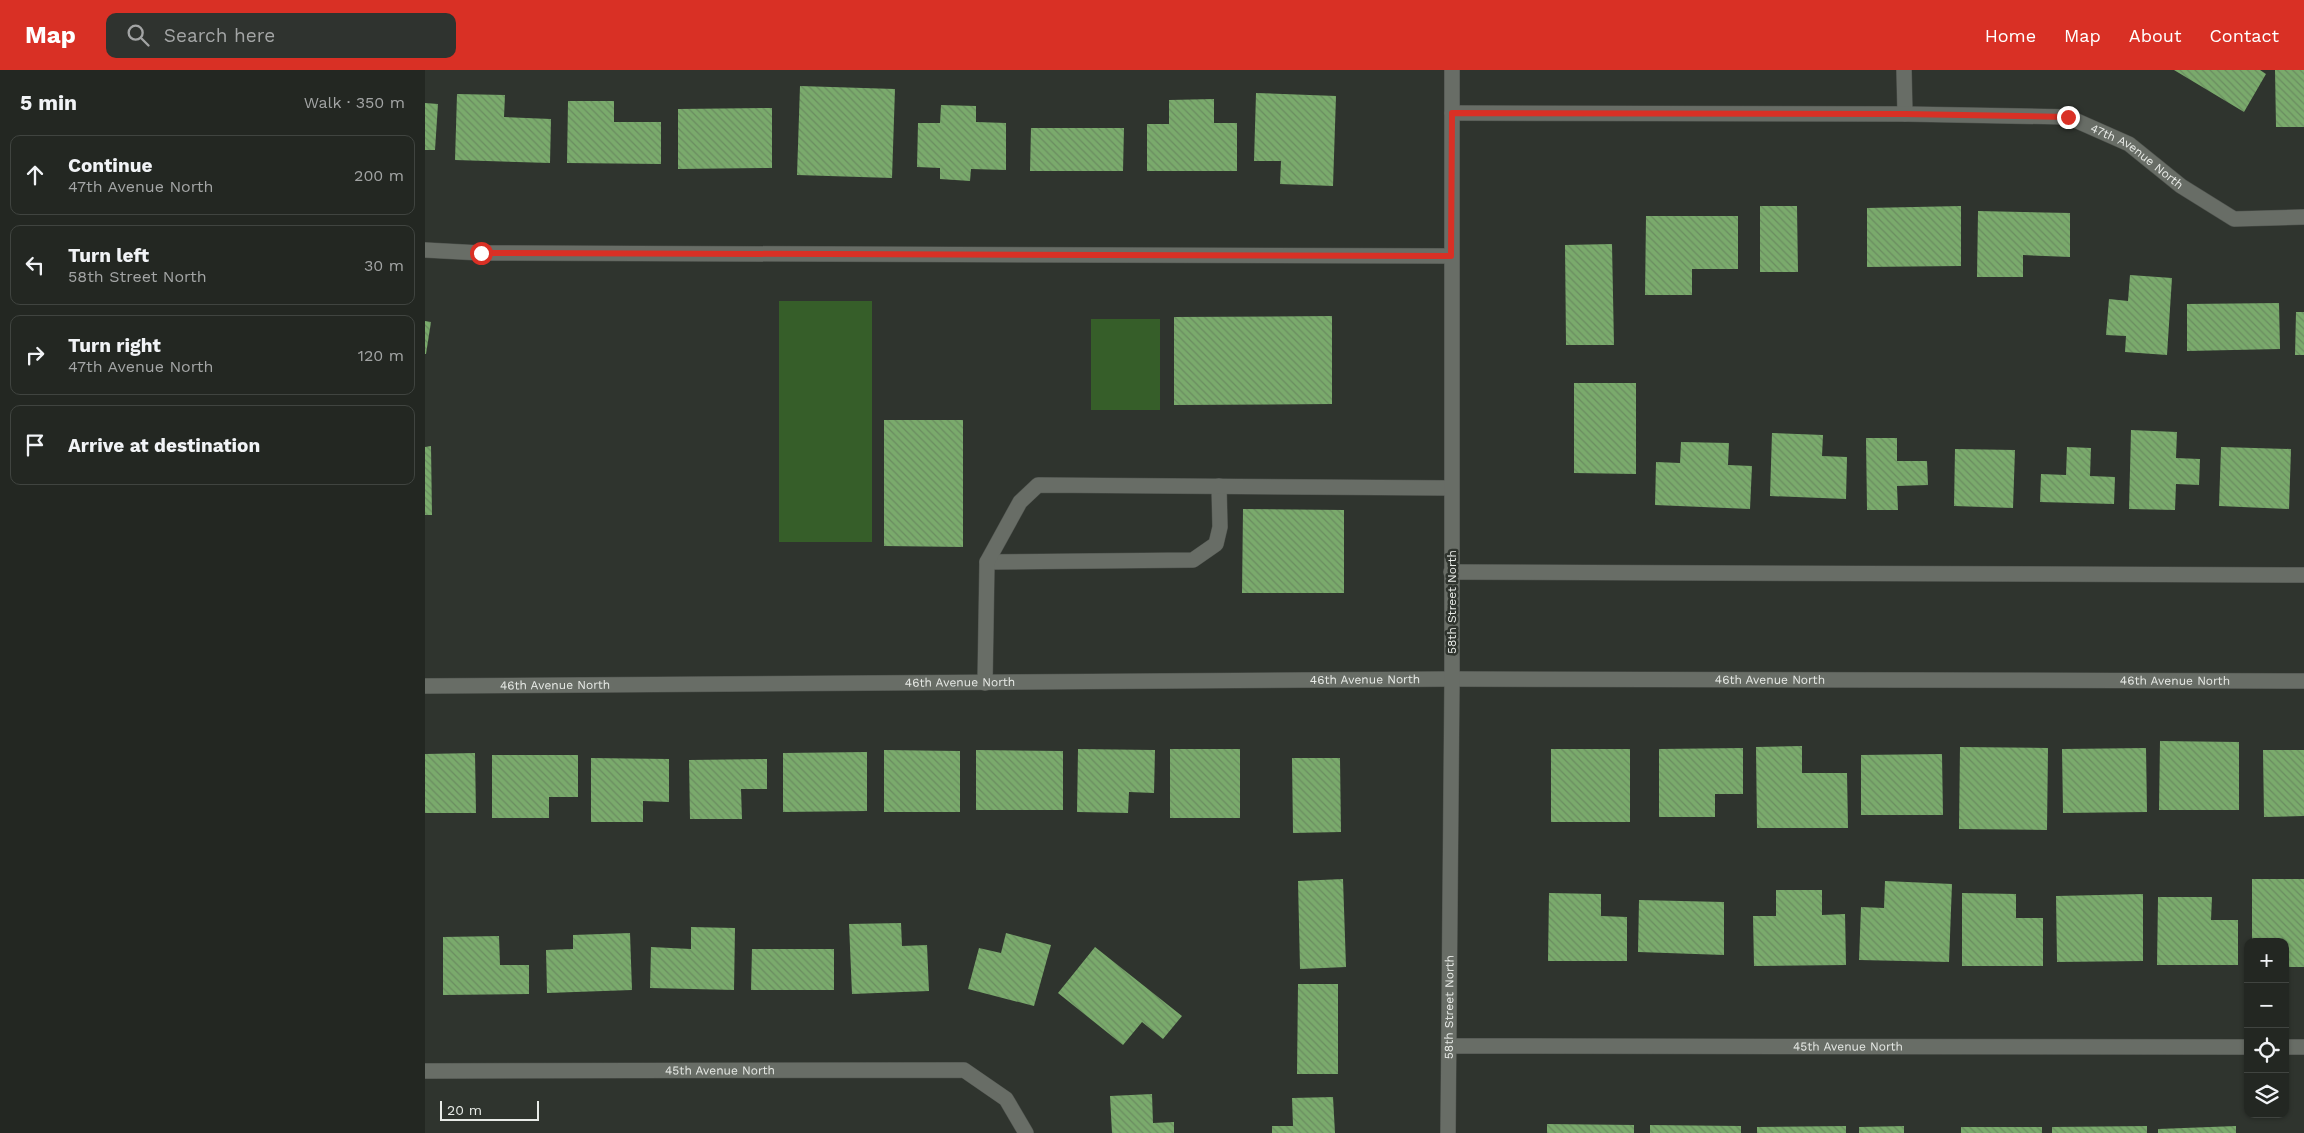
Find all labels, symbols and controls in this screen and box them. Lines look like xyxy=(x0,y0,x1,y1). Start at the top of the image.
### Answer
search box xyxy=(106,13,456,58)
text: Map xyxy=(25,21,76,49)
icon: search xyxy=(124,21,152,49)
text: Search here xyxy=(164,24,275,47)
text: Home xyxy=(1985,25,2036,46)
text: Map xyxy=(2064,25,2101,46)
text: About xyxy=(2129,25,2181,46)
text: Contact xyxy=(2209,25,2279,46)
text: 5 min xyxy=(20,90,77,115)
text: Walk · 350 m xyxy=(304,93,405,112)
route end xyxy=(2057,106,2080,129)
street label: 47th Avenue North xyxy=(2088,121,2186,192)
text: Continue xyxy=(68,154,152,177)
icon: ahead xyxy=(21,161,49,189)
text: 200 m xyxy=(354,166,404,185)
text: 47th Avenue North xyxy=(68,177,213,196)
route start xyxy=(470,242,493,265)
text: Turn left xyxy=(68,244,149,267)
icon: left xyxy=(21,251,49,279)
text: 30 m xyxy=(364,256,404,275)
text: 58th Street North xyxy=(68,267,207,286)
text: Turn right xyxy=(68,334,161,357)
icon: right xyxy=(21,341,49,369)
text: 120 m xyxy=(358,346,404,365)
text: 47th Avenue North xyxy=(68,357,213,376)
icon: arrive xyxy=(21,431,49,459)
text: Arrive at destination xyxy=(68,434,260,457)
street label: 58th Street North xyxy=(1445,550,1459,654)
street label: 46th Avenue North xyxy=(1310,672,1420,687)
street label: 46th Avenue North xyxy=(1715,673,1825,687)
street label: 46th Avenue North xyxy=(2120,674,2230,688)
street label: 46th Avenue North xyxy=(905,675,1015,690)
street label: 46th Avenue North xyxy=(500,678,610,692)
map controls xyxy=(2244,938,2289,1118)
button: + xyxy=(2244,938,2289,983)
street label: 58th Street North xyxy=(1442,955,1457,1059)
button: − xyxy=(2244,983,2289,1028)
button: locate xyxy=(2244,1028,2289,1073)
street label: 45th Avenue North xyxy=(1793,1039,1903,1054)
street label: 45th Avenue North xyxy=(665,1063,775,1078)
button: layers xyxy=(2244,1073,2289,1118)
scale bar xyxy=(440,1098,539,1121)
text: 20 m xyxy=(447,1102,482,1118)

